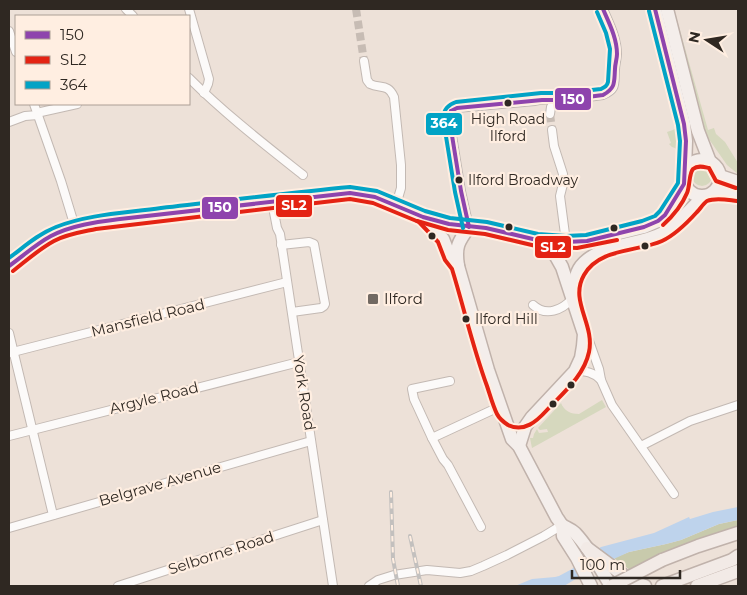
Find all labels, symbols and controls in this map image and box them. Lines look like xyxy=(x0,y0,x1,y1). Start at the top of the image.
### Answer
legend xyxy=(15,15,190,105)
north arrow xyxy=(682,15,732,65)
text: 150 xyxy=(60,25,84,44)
text: N xyxy=(684,30,704,45)
text: SL2 xyxy=(60,50,87,69)
text: 364 xyxy=(60,75,88,94)
line badge: 150 xyxy=(554,87,592,111)
text: 150 xyxy=(561,90,585,108)
marker: High Road Ilford xyxy=(503,98,513,108)
place label: High Road Ilford xyxy=(471,110,545,145)
line badge: 364 xyxy=(425,112,463,136)
text: 364 xyxy=(430,114,458,132)
place label: Ilford Broadway xyxy=(468,171,578,189)
marker: Ilford Broadway xyxy=(454,175,464,185)
line badge: SL2 xyxy=(275,194,313,218)
line badge: 150 xyxy=(201,196,239,220)
text: SL2 xyxy=(281,196,307,214)
text: 150 xyxy=(208,198,232,216)
unlabelled marker xyxy=(504,222,514,232)
unlabelled marker xyxy=(609,223,619,233)
unlabelled marker xyxy=(427,231,437,241)
line badge: SL2 xyxy=(534,235,572,259)
text: SL2 xyxy=(540,238,566,256)
unlabelled marker xyxy=(640,241,650,251)
place label: Ilford xyxy=(384,289,423,308)
marker: Ilford xyxy=(366,292,380,306)
street label: Mansfield Road xyxy=(89,294,207,341)
place label: Ilford Hill xyxy=(475,310,538,328)
marker: Ilford Hill xyxy=(461,314,471,324)
street label: York Road xyxy=(289,354,320,432)
street label: Argyle Road xyxy=(107,377,200,418)
unlabelled marker xyxy=(566,380,576,390)
unlabelled marker xyxy=(548,399,558,409)
street label: Belgrave Avenue xyxy=(97,457,223,510)
street label: Selborne Road xyxy=(166,526,276,579)
scale bar xyxy=(572,548,680,580)
text: 100 m xyxy=(580,555,625,574)

